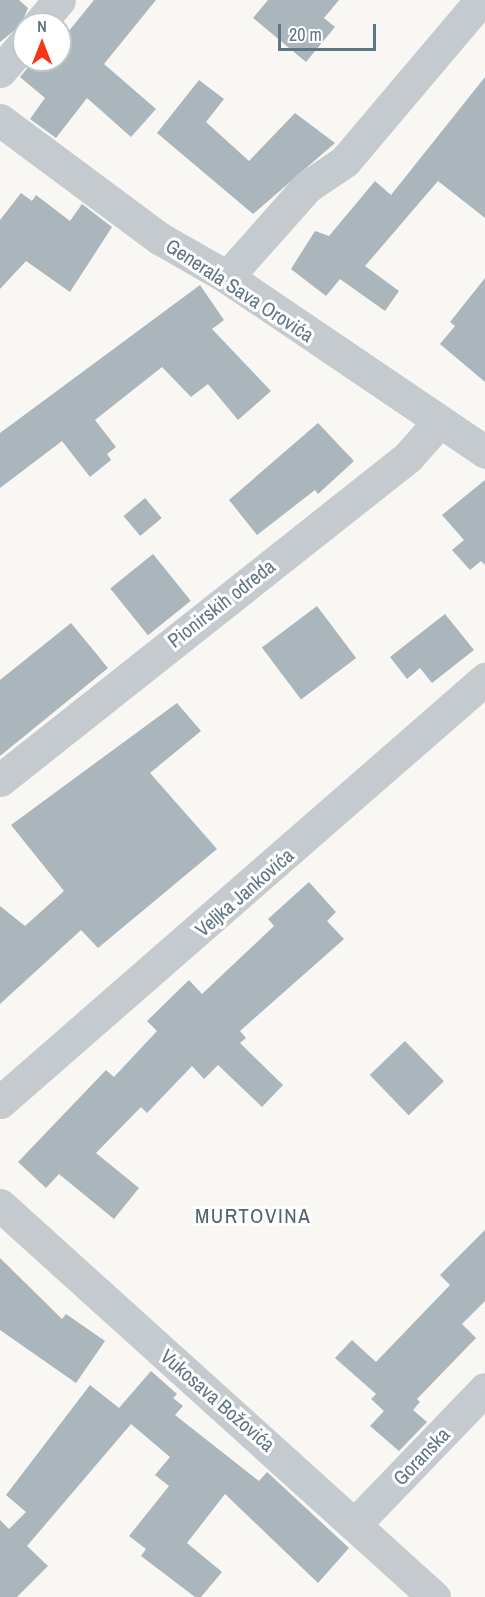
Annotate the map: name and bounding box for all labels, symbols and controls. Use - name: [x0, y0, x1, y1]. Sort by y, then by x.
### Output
- north arrow: [12, 12, 72, 72]
- scale bar: [281, 12, 378, 50]
- text: N: [37, 15, 47, 37]
- text: 20 m: [289, 22, 322, 47]
- street label: Generala Sava Orovića: [162, 233, 318, 347]
- street label: Pionirskih odreda: [163, 554, 279, 652]
- street label: Veljka Jankovića: [190, 843, 298, 941]
- district label: MURTOVINA: [195, 1203, 311, 1229]
- street label: Vukosava Božovića: [156, 1344, 280, 1456]
- street label: Goranska: [388, 1422, 454, 1490]

